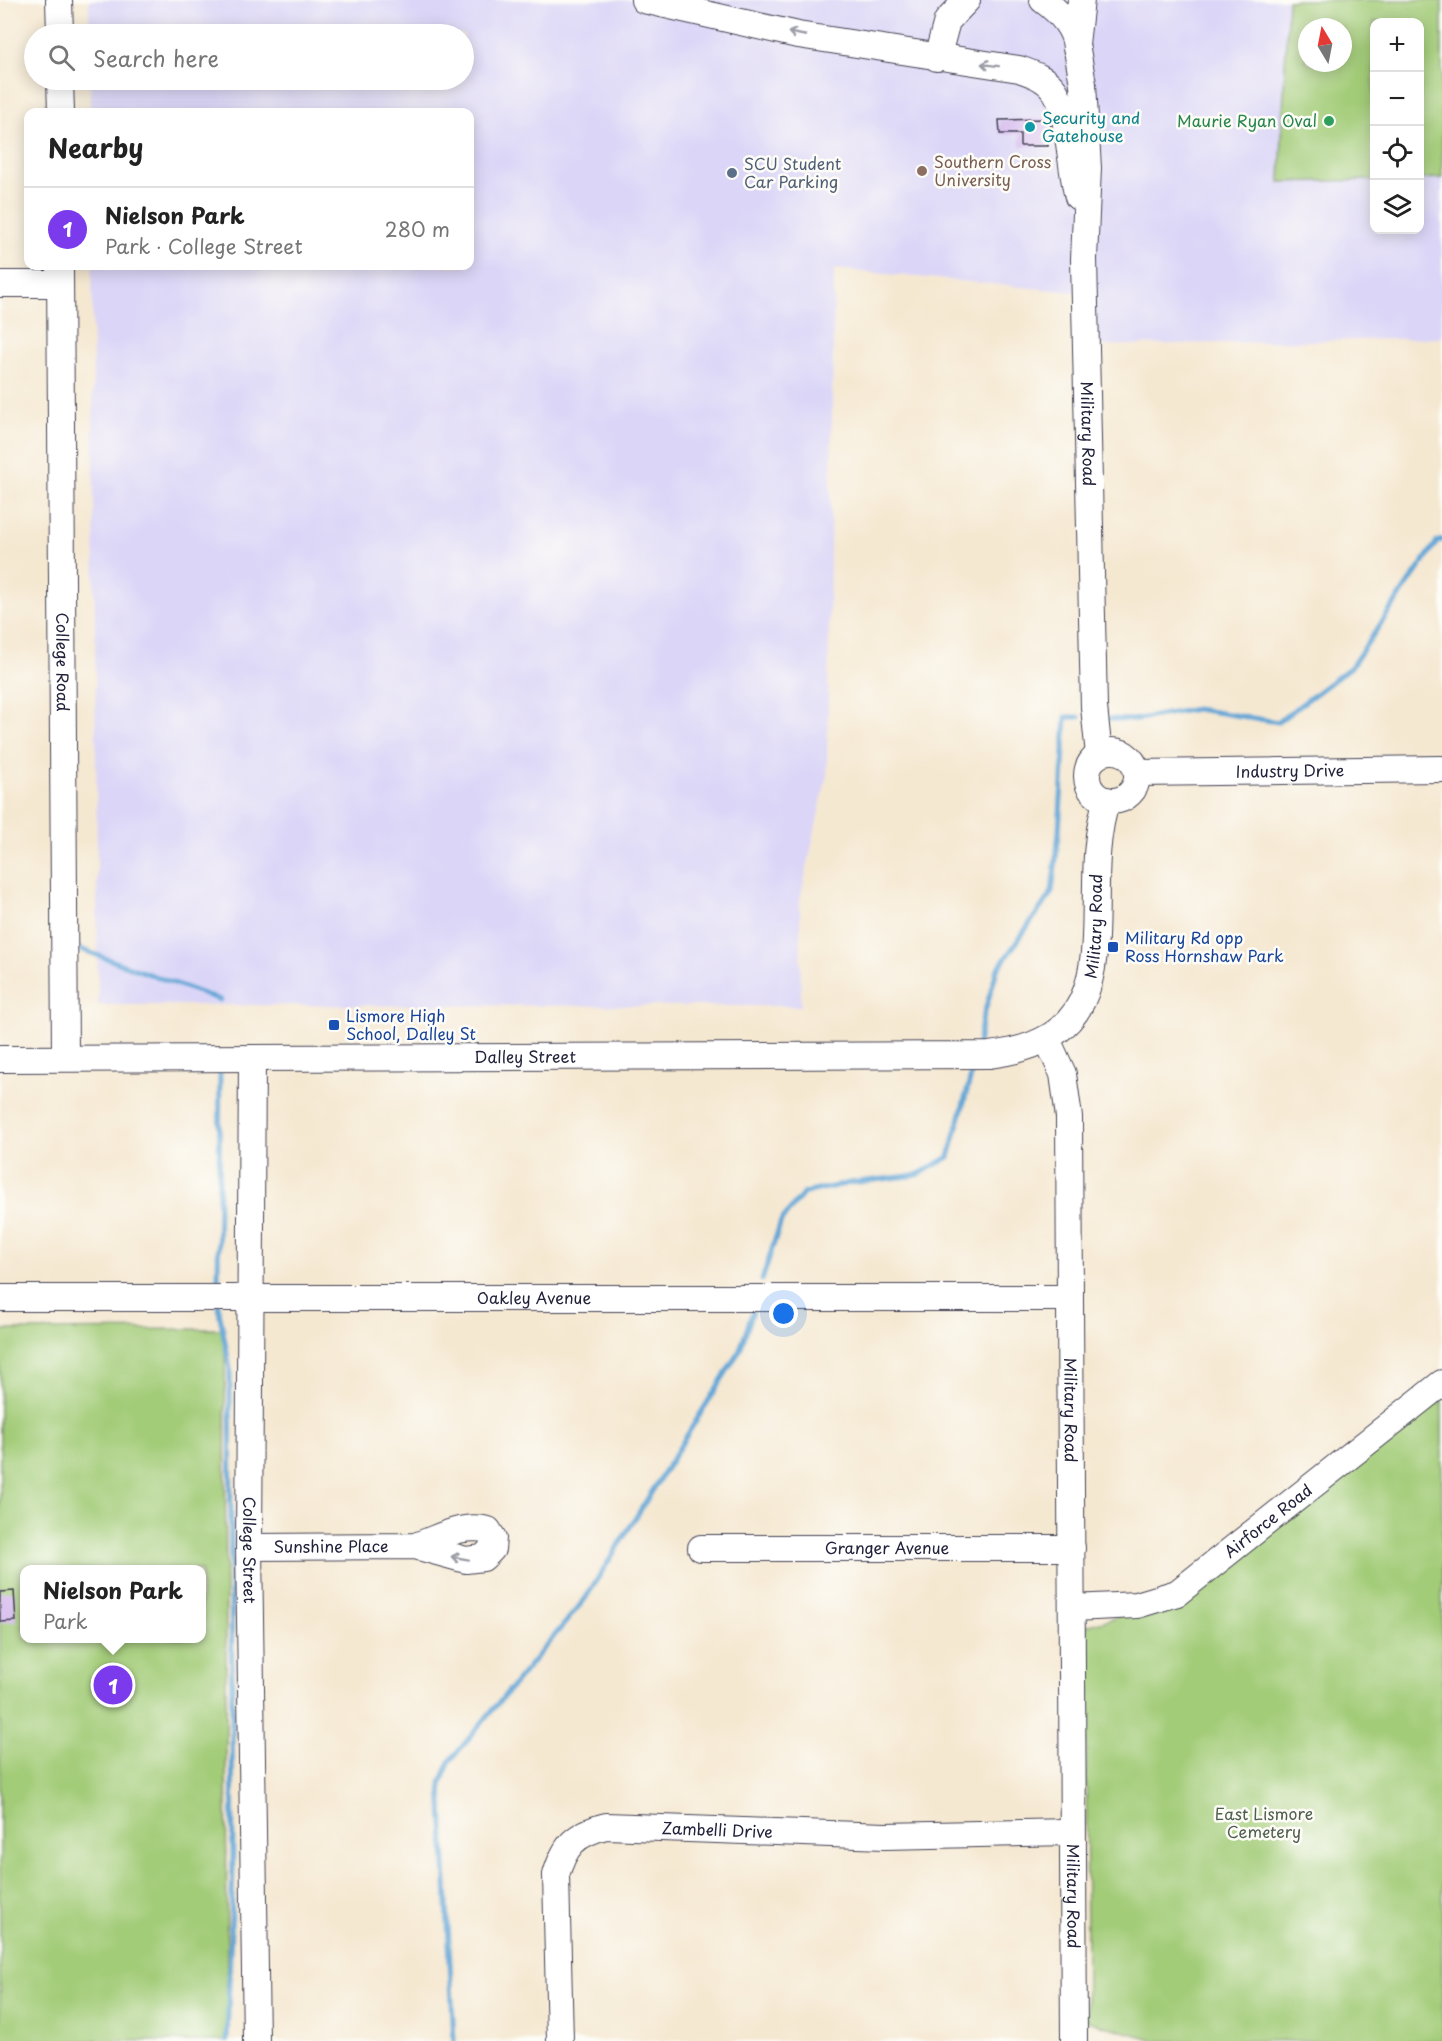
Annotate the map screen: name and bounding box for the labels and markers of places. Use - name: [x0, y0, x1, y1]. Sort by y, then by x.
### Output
- place label: Security and Gatehouse: [1042, 105, 1140, 147]
- place label: Maurie Ryan Oval: [1177, 108, 1317, 132]
- marker: Maurie Ryan Oval: [1322, 114, 1336, 128]
- marker: Security and Gatehouse: [1023, 120, 1037, 134]
- place label: Southern Cross University: [934, 149, 1051, 191]
- place label: SCU Student Car Parking: [744, 151, 842, 193]
- marker: Southern Cross University: [915, 164, 929, 178]
- marker: SCU Student Car Parking: [725, 166, 739, 180]
- place label: Military Rd opp Ross Hornshaw Park: [1125, 925, 1284, 967]
- marker: Military Rd opp Ross Hornshaw Park: [1106, 940, 1120, 954]
- place label: Lismore High School, Dalley St: [346, 1003, 476, 1045]
- marker: Lismore High School, Dalley St: [327, 1018, 341, 1032]
- pin: 1: [94, 1662, 132, 1708]

